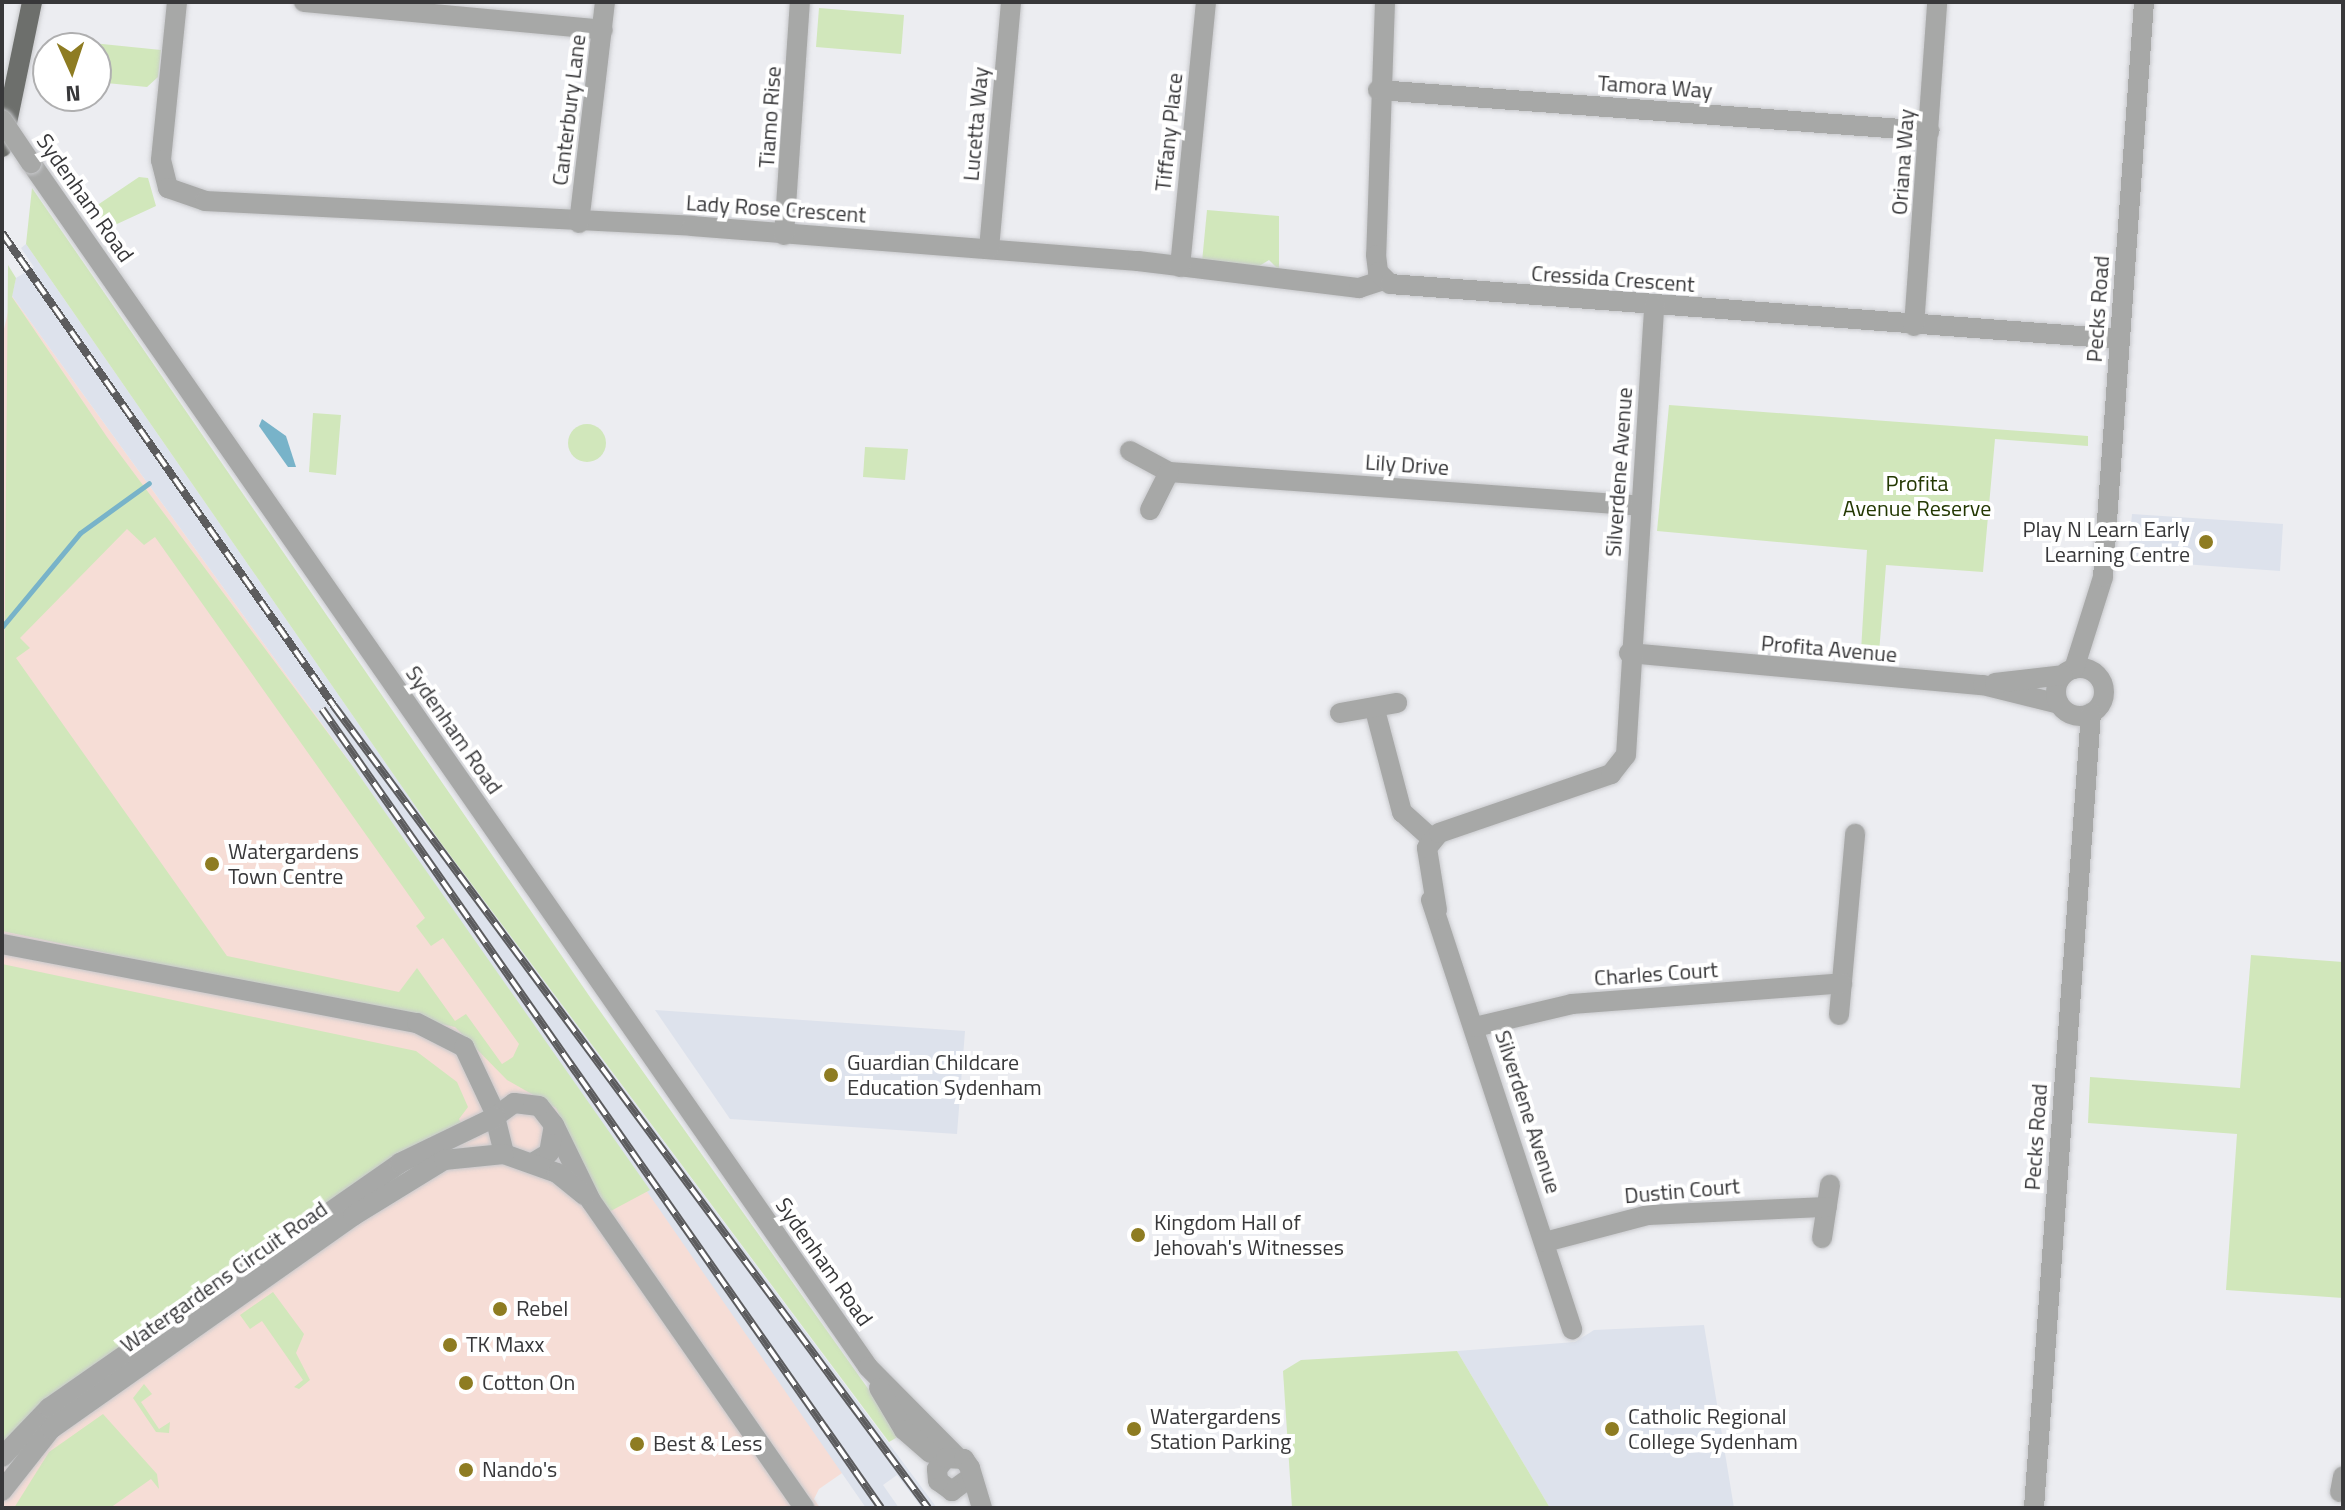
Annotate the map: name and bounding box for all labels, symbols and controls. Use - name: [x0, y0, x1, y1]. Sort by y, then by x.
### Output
- north arrow: [32, 32, 112, 112]
- street label: Canterbury Lane: [547, 33, 591, 187]
- street label: Tiamo Rise: [753, 65, 787, 169]
- street label: Lucetta Way: [958, 66, 994, 182]
- street label: Tamora Way: [1597, 70, 1713, 104]
- street label: Tiffany Place: [1150, 72, 1188, 192]
- text: N: [65, 77, 82, 111]
- street label: Oriana Way: [1886, 108, 1920, 216]
- street label: Sydenham Road: [31, 129, 139, 267]
- street label: Lady Rose Crescent: [685, 190, 867, 228]
- street label: Pecks Road: [2081, 255, 2115, 363]
- street label: Cressida Crescent: [1530, 260, 1696, 298]
- street label: Silverdene Avenue: [1600, 386, 1638, 558]
- street label: Lily Drive: [1364, 449, 1450, 481]
- park label: Profita Avenue Reserve: [1843, 470, 1991, 522]
- place label: Play N Learn Early Learning Centre: [2022, 516, 2190, 568]
- marker: Play N Learn Early Learning Centre: [2197, 533, 2215, 551]
- street label: Profita Avenue: [1760, 630, 1898, 668]
- street label: Sydenham Road: [400, 661, 508, 799]
- place label: Watergardens Town Centre: [228, 838, 359, 890]
- marker: Watergardens Town Centre: [203, 855, 221, 873]
- street label: Charles Court: [1593, 957, 1719, 991]
- street label: Silverdene Avenue: [1489, 1027, 1567, 1197]
- place label: Guardian Childcare Education Sydenham: [847, 1049, 1042, 1100]
- marker: Guardian Childcare Education Sydenham: [822, 1066, 840, 1084]
- street label: Pecks Road: [2019, 1083, 2053, 1191]
- street label: Dustin Court: [1623, 1173, 1741, 1209]
- street label: Sydenham Road: [770, 1193, 878, 1331]
- street label: Watergardens Circuit Road: [116, 1196, 332, 1358]
- place label: Kingdom Hall of Jehovah's Witnesses: [1154, 1209, 1344, 1260]
- marker: Kingdom Hall of Jehovah's Witnesses: [1129, 1226, 1147, 1244]
- place label: Rebel: [516, 1296, 568, 1322]
- marker: Rebel: [491, 1300, 509, 1318]
- place label: TK Maxx: [466, 1332, 544, 1358]
- marker: TK Maxx: [441, 1336, 459, 1354]
- place label: Cotton On: [482, 1370, 575, 1396]
- marker: Cotton On: [457, 1374, 475, 1392]
- place label: Watergardens Station Parking: [1150, 1403, 1291, 1454]
- place label: Catholic Regional College Sydenham: [1628, 1403, 1798, 1454]
- marker: Watergardens Station Parking: [1125, 1420, 1143, 1438]
- marker: Catholic Regional College Sydenham: [1603, 1420, 1621, 1438]
- place label: Best & Less: [653, 1431, 762, 1457]
- marker: Best & Less: [628, 1435, 646, 1453]
- place label: Nando's: [482, 1457, 557, 1483]
- marker: Nando's: [457, 1461, 475, 1479]

